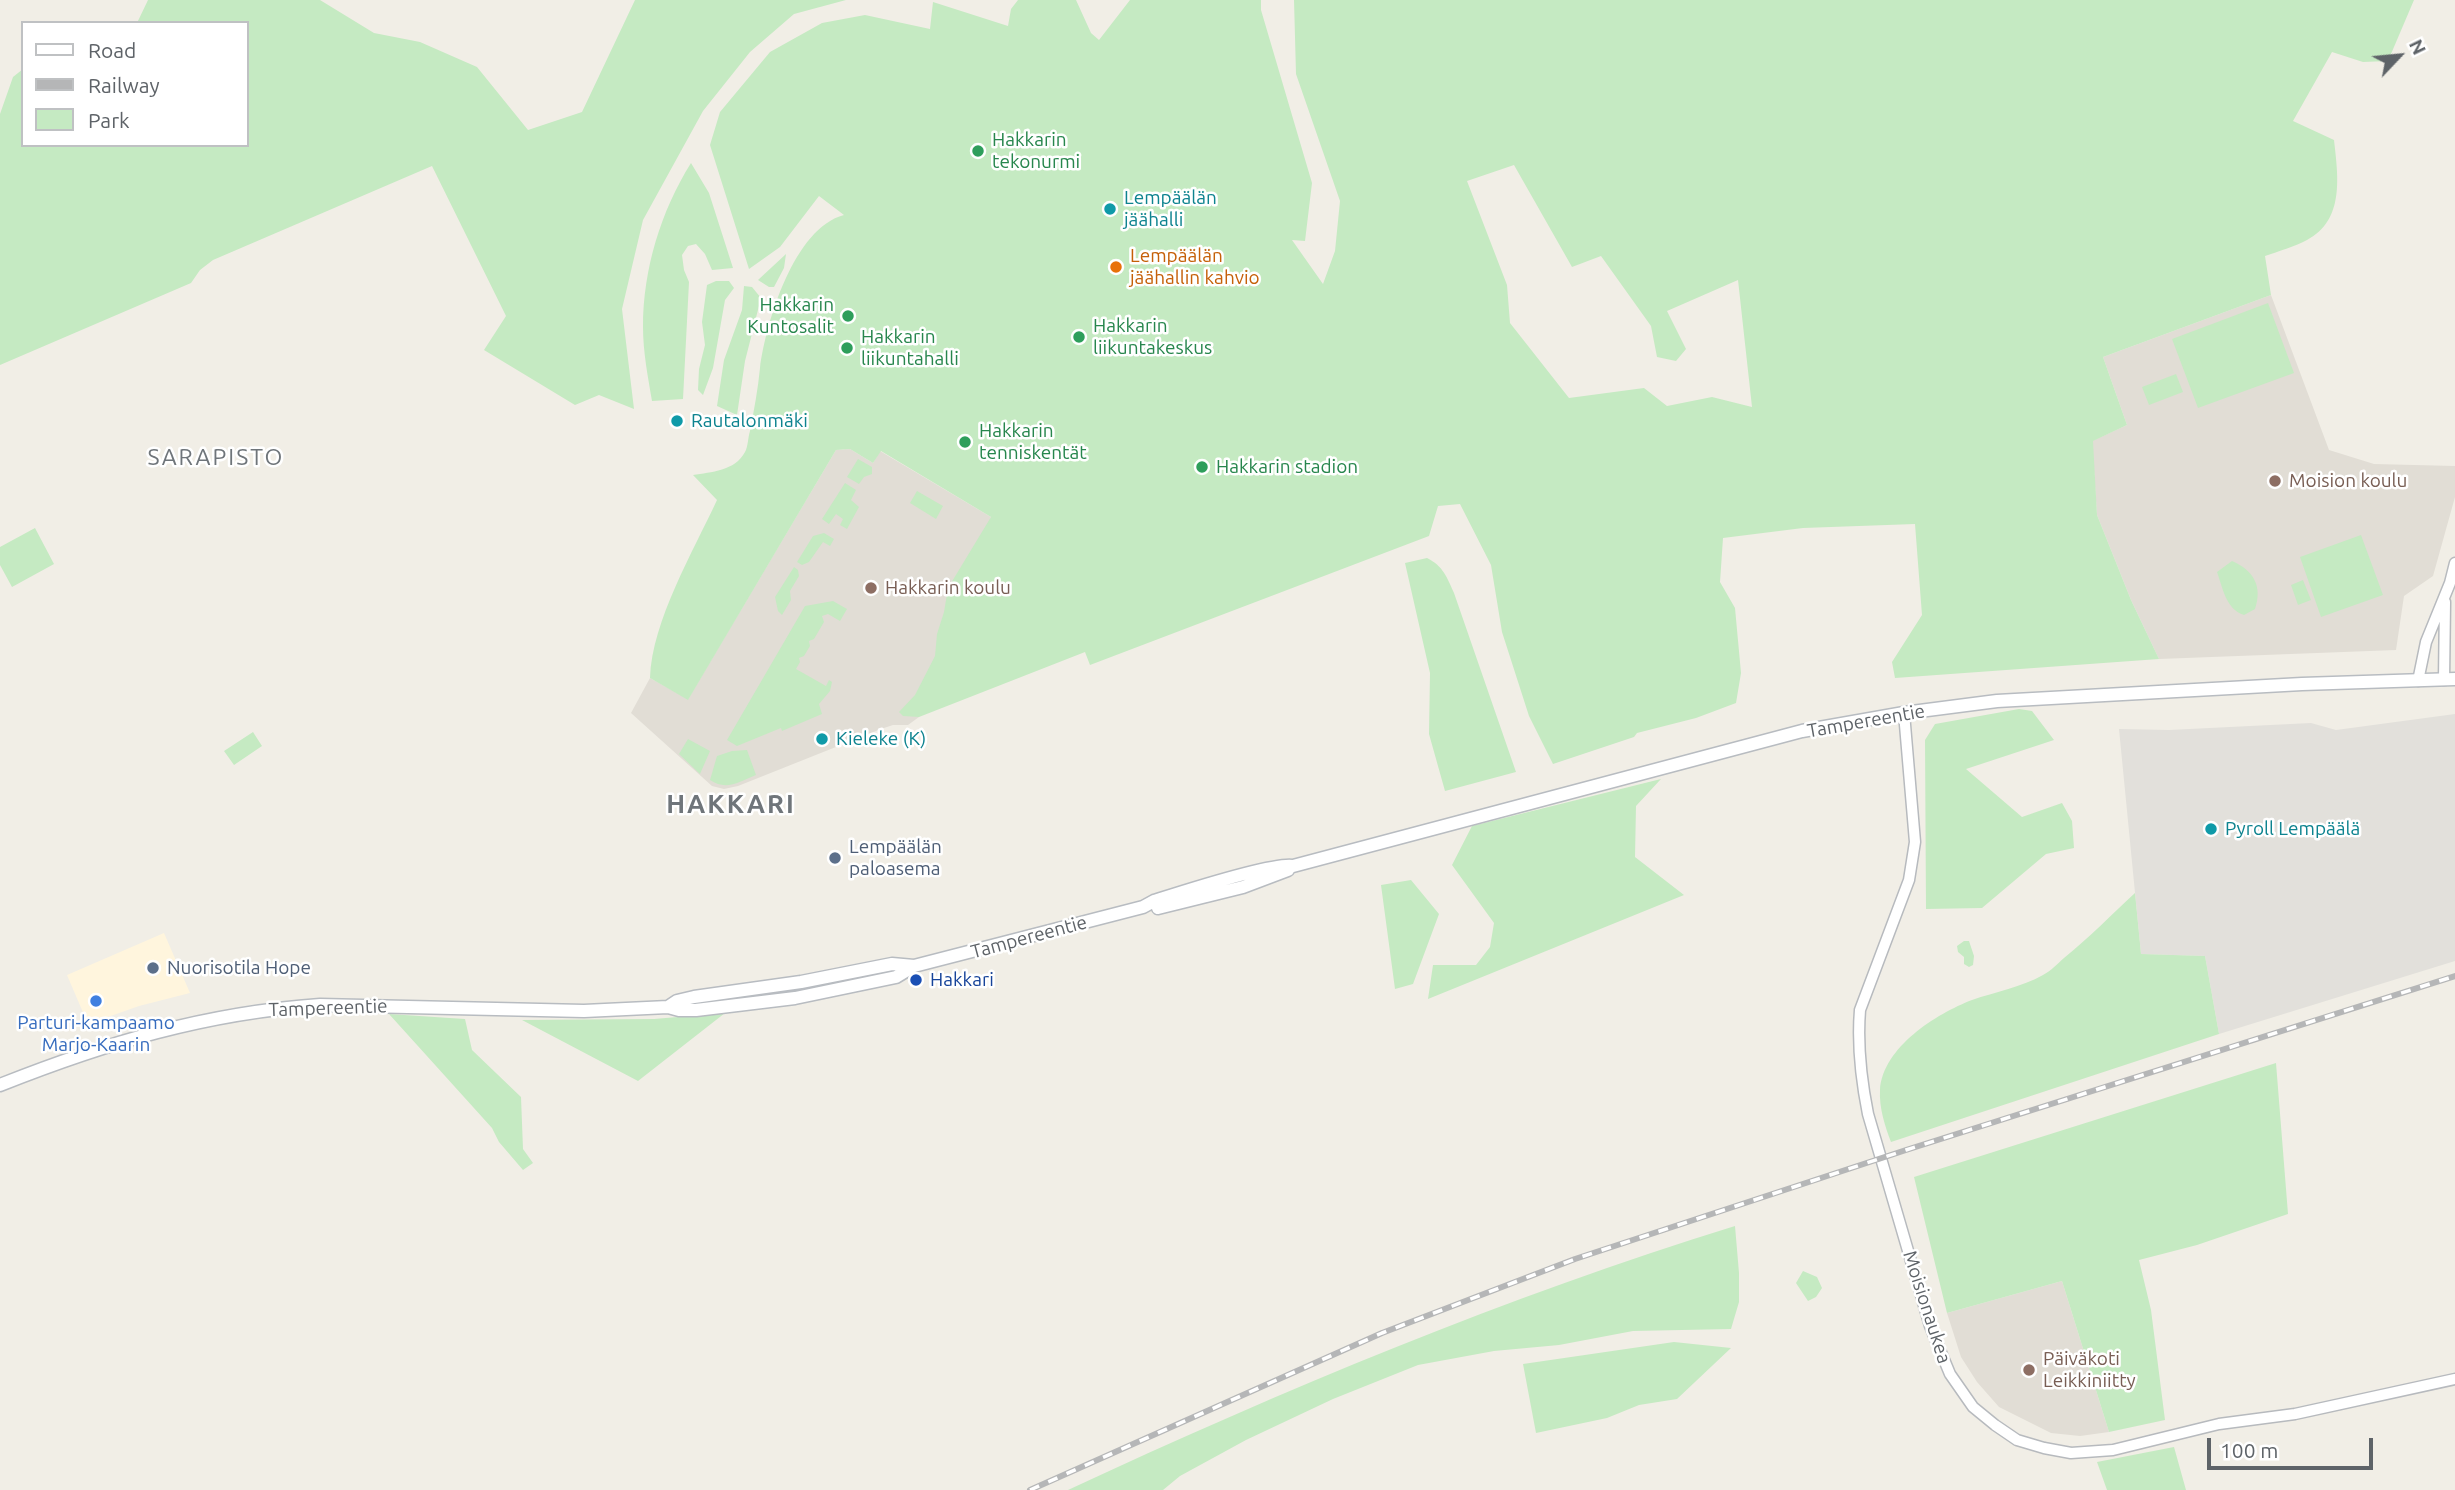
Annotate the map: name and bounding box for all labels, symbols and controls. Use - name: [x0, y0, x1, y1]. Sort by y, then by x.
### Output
- legend: [21, 21, 248, 147]
- north arrow: [2364, 21, 2434, 91]
- text: N: [2405, 36, 2431, 58]
- text: Road: [88, 38, 136, 62]
- text: Railway: [88, 73, 160, 97]
- text: Park: [88, 108, 130, 132]
- place label: Hakkarin tekonurmi: [992, 129, 1080, 173]
- marker: Hakkarin tekonurmi: [970, 143, 986, 159]
- place label: Lempäälän jäähalli: [1124, 187, 1217, 231]
- marker: Lempäälän jäähalli: [1102, 201, 1118, 217]
- place label: Lempäälän jäähallin kahvio: [1130, 245, 1260, 289]
- marker: Lempäälän jäähallin kahvio: [1108, 259, 1124, 275]
- place label: Hakkarin Kuntosalit: [747, 294, 834, 338]
- marker: Hakkarin Kuntosalit: [840, 308, 856, 324]
- place label: Hakkarin liikuntakeskus: [1093, 315, 1212, 359]
- place label: Hakkarin liikuntahalli: [861, 326, 959, 370]
- marker: Hakkarin liikuntakeskus: [1071, 329, 1087, 345]
- marker: Hakkarin liikuntahalli: [839, 340, 855, 356]
- place label: Rautalonmäki: [691, 410, 808, 432]
- marker: Rautalonmäki: [669, 413, 685, 429]
- place label: Hakkarin tenniskentät: [979, 420, 1087, 464]
- marker: Hakkarin tenniskentät: [957, 434, 973, 450]
- district label: SARAPISTO: [149, 443, 283, 471]
- place label: Hakkarin stadion: [1216, 456, 1358, 478]
- marker: Hakkarin stadion: [1194, 459, 1210, 475]
- place label: Moision koulu: [2289, 470, 2407, 492]
- marker: Moision koulu: [2267, 473, 2283, 489]
- place label: Hakkarin koulu: [885, 577, 1011, 599]
- marker: Hakkarin koulu: [863, 580, 879, 596]
- street label: Tampereentie: [1805, 699, 1927, 743]
- place label: Kieleke (K): [836, 728, 926, 750]
- marker: Kieleke (K): [814, 731, 830, 747]
- district label: HAKKARI: [667, 788, 795, 820]
- place label: Pyroll Lempäälä: [2225, 818, 2360, 840]
- marker: Pyroll Lempäälä: [2203, 821, 2219, 837]
- place label: Lempäälän paloasema: [849, 836, 942, 880]
- marker: Lempäälän paloasema: [827, 850, 843, 866]
- street label: Tampereentie: [968, 911, 1090, 963]
- place label: Nuorisotila Hope: [167, 957, 311, 979]
- marker: Nuorisotila Hope: [145, 960, 161, 976]
- place label: Hakkari: [930, 969, 994, 991]
- marker: Hakkari: [908, 972, 924, 988]
- marker: Parturi-kampaamo Marjo-Kaarin: [88, 993, 104, 1009]
- street label: Tampereentie: [268, 995, 388, 1021]
- place label: Parturi-kampaamo Marjo-Kaarin: [17, 1012, 175, 1056]
- street label: Moisionaukea: [1898, 1248, 1956, 1366]
- place label: Päiväkoti Leikkiniitty: [2043, 1348, 2136, 1392]
- marker: Päiväkoti Leikkiniitty: [2021, 1362, 2037, 1378]
- scale bar: [2210, 1424, 2376, 1468]
- text: 100 m: [2220, 1438, 2278, 1462]

